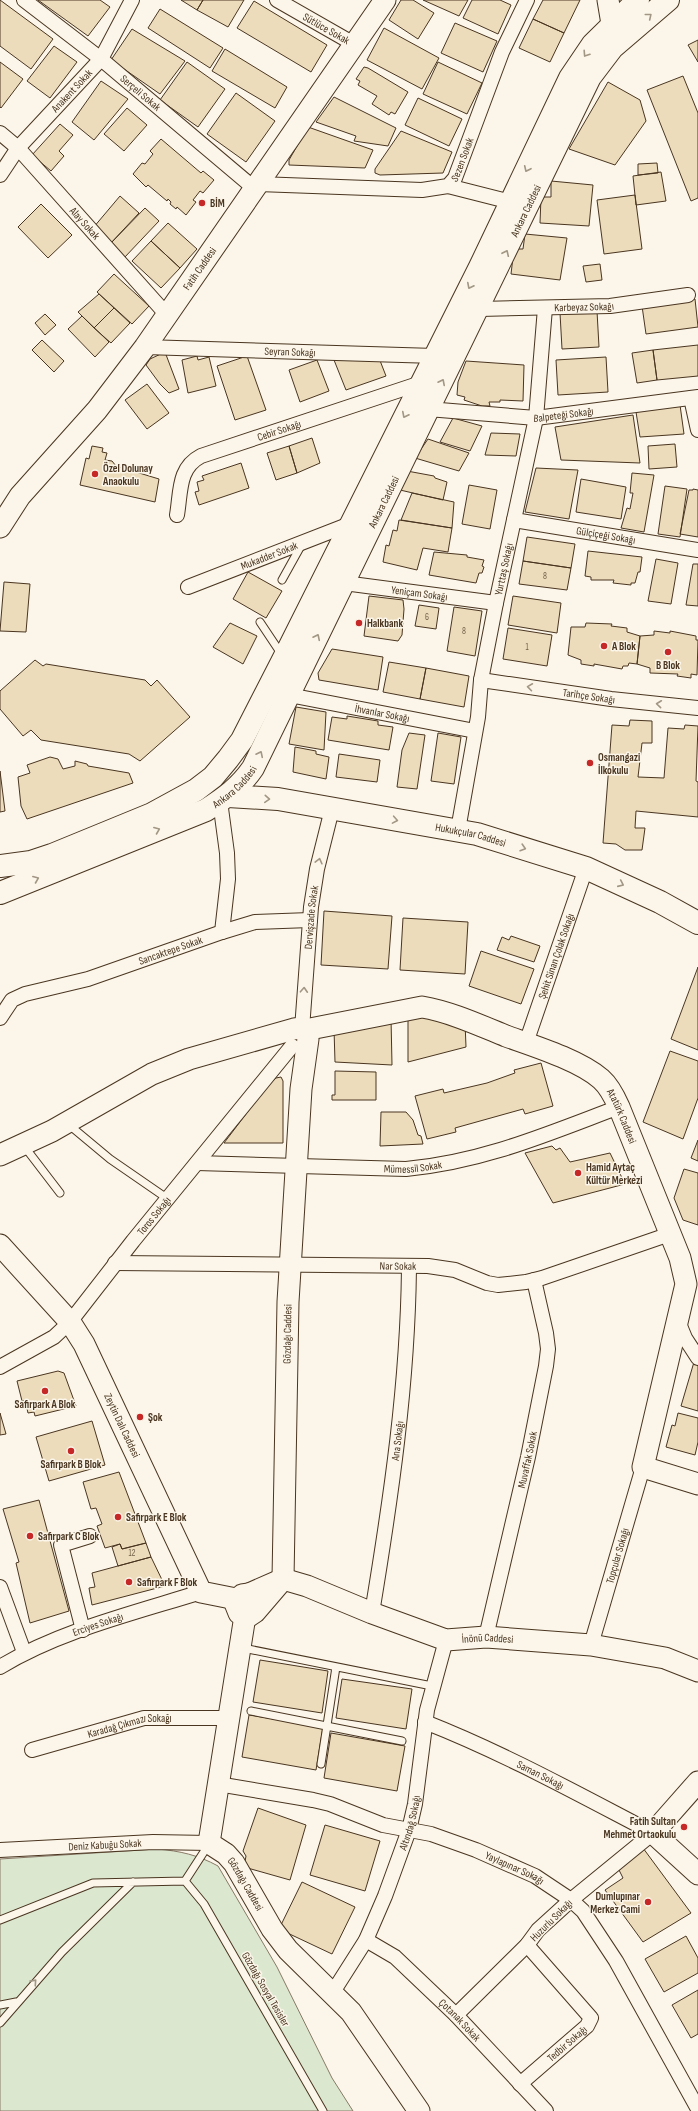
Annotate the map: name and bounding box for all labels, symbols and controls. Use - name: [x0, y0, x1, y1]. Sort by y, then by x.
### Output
- street label: Sütlüce Sokak: [301, 10, 353, 48]
- one-way arrow: [645, 13, 652, 20]
- one-way arrow: [584, 50, 591, 57]
- street label: Anakent Sokak: [48, 66, 96, 116]
- street label: Serçeli Sokak: [118, 72, 164, 114]
- street label: Sezen Sokak: [449, 135, 477, 185]
- one-way arrow: [524, 165, 532, 172]
- street label: Ankara Caddesi: [507, 183, 544, 240]
- place label: BİM: [210, 197, 225, 210]
- marker: BİM: [197, 198, 207, 208]
- street label: Alay Sokak: [66, 204, 103, 243]
- street label: Fatih Caddesi: [180, 245, 219, 293]
- one-way arrow: [501, 250, 509, 258]
- one-way arrow: [468, 282, 475, 289]
- street label: Karbeyaz Sokağı: [554, 300, 615, 314]
- street label: Seyran Sokağı: [264, 345, 316, 359]
- one-way arrow: [437, 379, 445, 386]
- street label: Balpeteği Sokağı: [533, 405, 594, 425]
- one-way arrow: [403, 410, 410, 418]
- street label: Cebir Sokağı: [256, 417, 303, 444]
- place label: Özel Dolunay Anaokulu: [102, 461, 153, 488]
- marker: Özel Dolunay Anaokulu: [90, 469, 100, 479]
- street label: Ankara Caddesi: [365, 474, 402, 531]
- street label: Gülçiçeği Sokağı: [575, 524, 636, 547]
- street label: Mukadder Sokak: [239, 539, 300, 573]
- street label: Yurttaş Sokağı: [492, 542, 516, 596]
- house number: 8: [543, 571, 547, 582]
- street label: Yeniçam Sokağı: [390, 583, 448, 604]
- house number: 6: [425, 612, 429, 623]
- place label: Halkbank: [367, 617, 403, 630]
- marker: Halkbank: [354, 618, 364, 628]
- house number: 8: [462, 626, 466, 637]
- one-way arrow: [312, 634, 320, 642]
- place label: A Blok: [611, 640, 636, 653]
- marker: A Blok: [599, 641, 609, 651]
- house number: 1: [525, 642, 529, 653]
- marker: B Blok: [663, 647, 673, 657]
- place label: B Blok: [656, 659, 680, 672]
- one-way arrow: [527, 683, 533, 692]
- street label: Tarihçe Sokağı: [562, 686, 616, 706]
- one-way arrow: [656, 700, 662, 709]
- street label: İhvanlar Sokağı: [354, 701, 411, 725]
- one-way arrow: [255, 751, 263, 758]
- place label: Osmangazi İlkokulu: [598, 751, 640, 777]
- marker: Osmangazi İlkokulu: [585, 758, 595, 768]
- street label: Ankara Caddesi: [209, 764, 260, 812]
- one-way arrow: [264, 794, 270, 803]
- one-way arrow: [392, 815, 399, 824]
- street label: Hukukçular Caddesi: [434, 821, 507, 850]
- one-way arrow: [153, 826, 160, 834]
- one-way arrow: [519, 843, 526, 852]
- one-way arrow: [315, 858, 323, 864]
- one-way arrow: [33, 875, 40, 883]
- one-way arrow: [617, 879, 625, 887]
- street label: Dervişzade Sokak: [302, 884, 321, 950]
- street label: Şehit Sinan Çolak Sokağı: [536, 912, 577, 1001]
- street label: Sancaktepe Sokak: [137, 933, 205, 968]
- one-way arrow: [299, 987, 308, 993]
- street label: Atatürk Caddesi: [603, 1086, 639, 1145]
- street label: Mümessil Sokak: [384, 1158, 444, 1176]
- place label: Hamid Aytaç Kültür Merkezi: [586, 1161, 643, 1187]
- marker: Hamid Aytaç Kültür Merkezi: [573, 1168, 583, 1178]
- street label: Toros Sokağı: [135, 1194, 174, 1238]
- street label: Nar Sokak: [380, 1260, 417, 1273]
- street label: Gözdağı Caddesi: [280, 1304, 295, 1364]
- marker: Safirpark A Blok: [40, 1386, 50, 1396]
- street label: Zeytin Dalı Caddesi: [101, 1391, 143, 1460]
- place label: Safirpark A Blok: [15, 1398, 76, 1411]
- place label: Şok: [148, 1411, 163, 1424]
- marker: Şok: [135, 1412, 145, 1422]
- street label: Ana Sokağı: [389, 1420, 406, 1462]
- street label: Muvaffak Sokak: [515, 1429, 540, 1490]
- marker: Safirpark B Blok: [66, 1446, 76, 1456]
- place label: Safirpark B Blok: [41, 1458, 102, 1471]
- place label: Safirpark E Blok: [126, 1511, 187, 1524]
- marker: Safirpark E Blok: [113, 1512, 123, 1522]
- street label: Topçular Sokağı: [603, 1527, 632, 1585]
- place label: Safirpark C Blok: [38, 1530, 100, 1543]
- marker: Safirpark C Blok: [25, 1531, 35, 1541]
- house number: 12: [129, 1548, 136, 1559]
- place label: Safirpark F Blok: [137, 1576, 198, 1589]
- marker: Safirpark F Blok: [124, 1577, 134, 1587]
- street label: Erciyes Sokağı: [71, 1610, 125, 1639]
- street label: İnönü Caddesi: [461, 1631, 514, 1646]
- street label: Karadağ Çıkmazı Sokağı: [86, 1712, 172, 1741]
- street label: Saman Sokağı: [515, 1758, 566, 1792]
- street label: Altındağ Sokağı: [396, 1795, 423, 1853]
- place label: Fatih Sultan Mehmet Ortaokulu: [603, 1815, 676, 1841]
- marker: Fatih Sultan Mehmet Ortaokulu: [679, 1822, 689, 1832]
- street label: Deniz Kabuğu Sokak: [68, 1837, 143, 1853]
- street label: Yaylapınar Sokağı: [483, 1849, 547, 1887]
- street label: Gözdağı Caddesi: [225, 1854, 266, 1913]
- place label: Dumlupınar Merkez Cami: [590, 1890, 641, 1916]
- street label: Huzurlu Sokağı: [528, 1897, 575, 1944]
- marker: Dumlupınar Merkez Cami: [643, 1897, 653, 1907]
- street label: Gözdağı Sosyal Tesisler: [239, 1950, 292, 2029]
- one-way arrow: [29, 1979, 37, 1987]
- street label: Çotanak Sokak: [436, 1996, 484, 2045]
- street label: Tedbir Sokağı: [545, 2023, 590, 2065]

